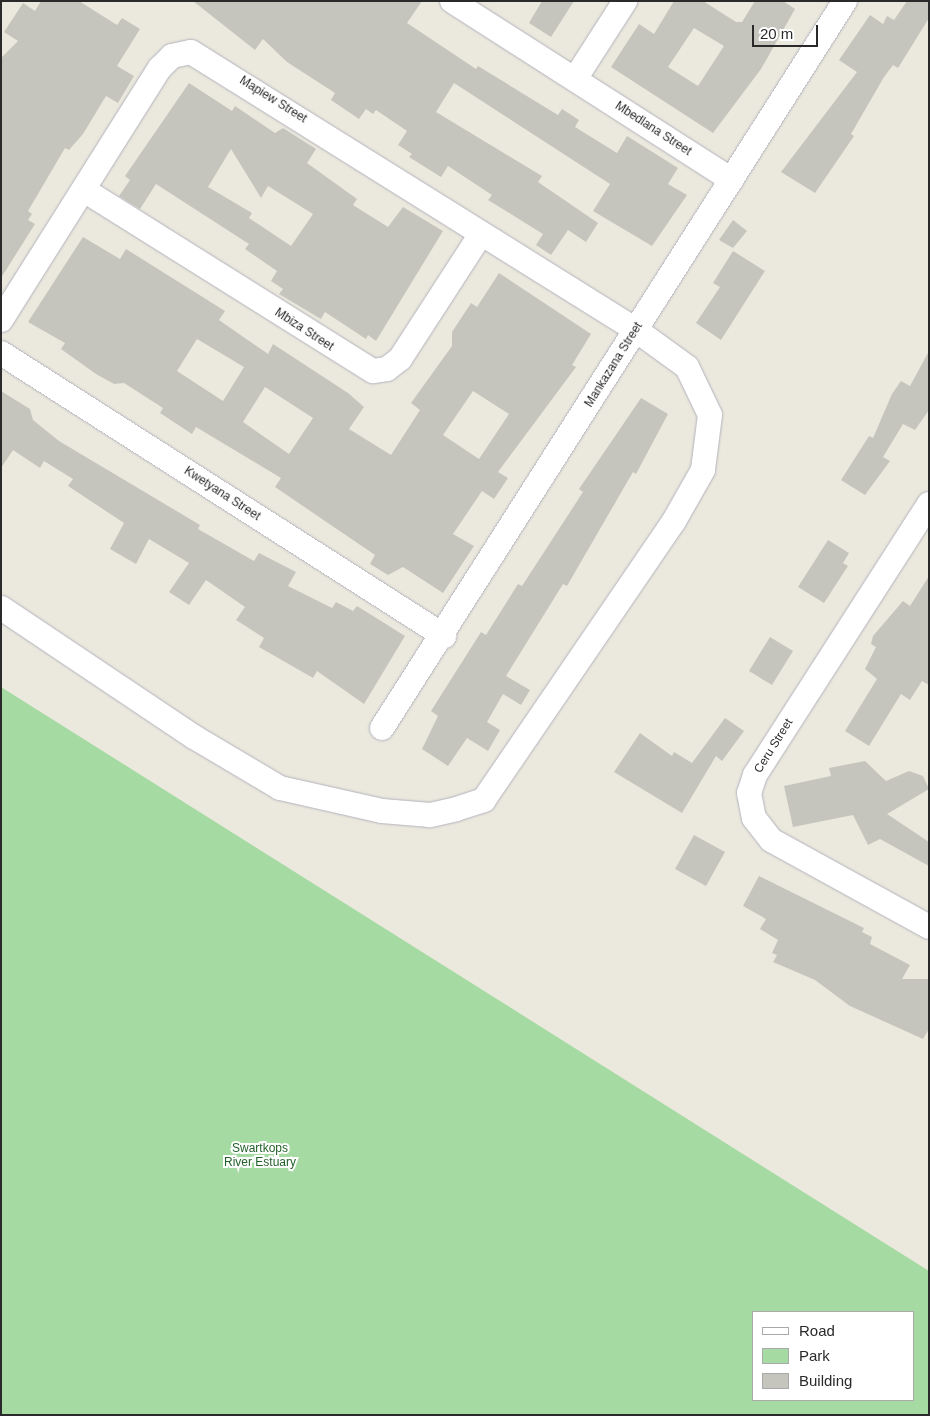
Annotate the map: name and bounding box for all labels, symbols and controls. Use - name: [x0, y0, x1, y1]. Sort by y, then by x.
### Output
- scale bar: [755, 15, 821, 47]
- text: 20 m: [760, 25, 793, 42]
- street label: Mapiew Street: [237, 74, 309, 126]
- street label: Mbedlana Street: [612, 99, 694, 159]
- street label: Mbiza Street: [272, 306, 336, 354]
- street label: Mankazana Street: [582, 320, 646, 410]
- street label: Kwetyana Street: [181, 464, 263, 524]
- street label: Ceru Street: [752, 716, 796, 776]
- park label: Swartkops River Estuary: [224, 1142, 296, 1170]
- legend: [752, 1311, 915, 1401]
- text: Road: [799, 1322, 835, 1339]
- text: Park: [799, 1347, 830, 1364]
- text: Building: [799, 1372, 852, 1389]

